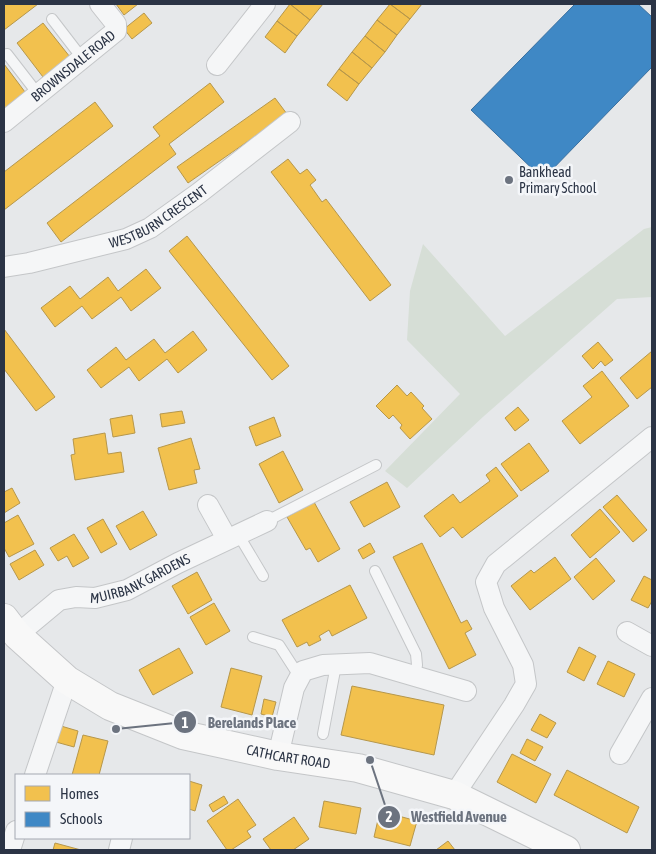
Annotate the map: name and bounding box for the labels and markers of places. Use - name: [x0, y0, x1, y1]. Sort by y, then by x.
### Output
- place label: Bankhead Primary School: [519, 164, 597, 196]
- marker: Bankhead Primary School: [503, 174, 515, 186]
- callout: Berelands Place: [172, 707, 306, 737]
- callout: Westfield Avenue: [376, 802, 517, 832]

